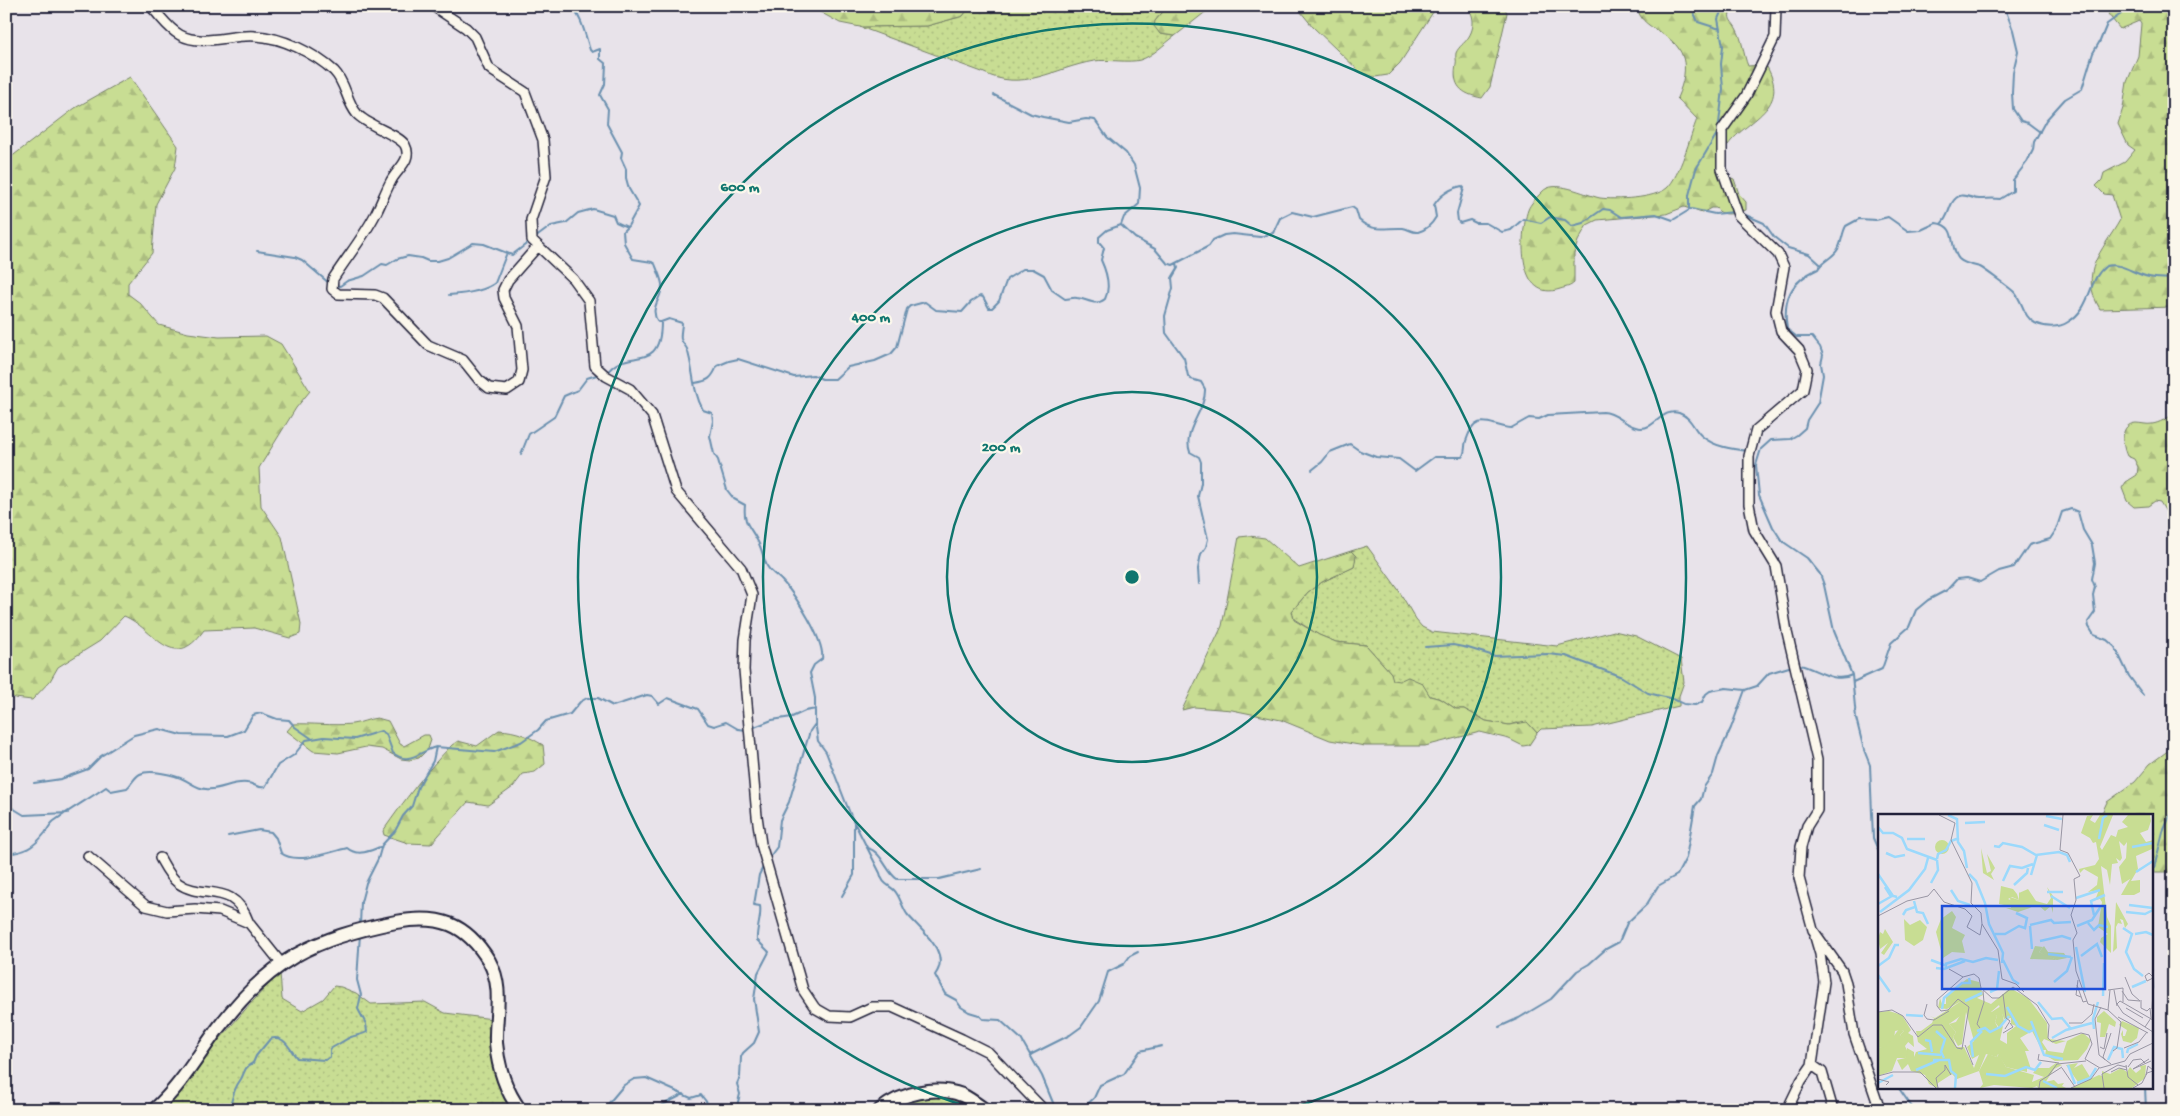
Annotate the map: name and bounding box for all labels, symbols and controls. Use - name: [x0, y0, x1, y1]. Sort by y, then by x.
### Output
- text: 600 m: [721, 179, 760, 197]
- text: 400 m: [851, 309, 891, 327]
- text: 200 m: [982, 439, 1021, 457]
- centre of rings: [1123, 568, 1141, 586]
- inset map: [1878, 814, 2152, 1088]

